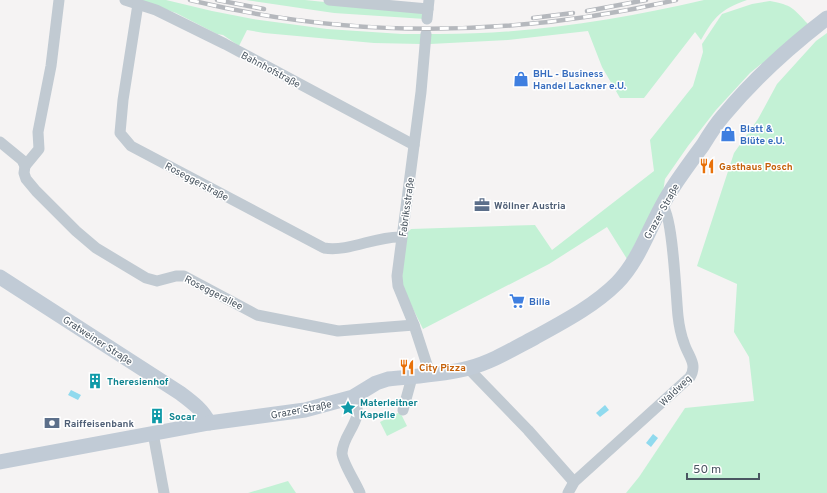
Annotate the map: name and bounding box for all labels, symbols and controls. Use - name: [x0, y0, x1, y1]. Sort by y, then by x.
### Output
- street label: Bahnhofstraße: [238, 49, 302, 91]
- place label: BHL - Business Handel Lackner e.U.: [533, 68, 627, 93]
- shop icon: BHL - Business Handel Lackner e.U.: [512, 70, 530, 88]
- place label: Blatt & Blüte e.U.: [740, 123, 785, 148]
- shop icon: Blatt & Blüte e.U.: [719, 125, 737, 143]
- restaurant icon: Gasthaus Posch: [698, 157, 716, 175]
- street label: Roseggerstraße: [162, 160, 230, 205]
- place label: Gasthaus Posch: [719, 161, 793, 174]
- street label: Fabriksstraße: [397, 177, 418, 238]
- street label: Grazer Straße: [642, 182, 683, 242]
- office icon: Wöllner Austria: [473, 196, 491, 214]
- place label: Wöllner Austria: [494, 200, 566, 213]
- street label: Roseggerallee: [182, 273, 245, 314]
- supermarket icon: Billa: [508, 292, 526, 310]
- place label: Billa: [529, 296, 550, 309]
- street label: Gratweiner Straße: [60, 314, 135, 369]
- restaurant icon: City Pizza: [398, 358, 416, 376]
- place label: City Pizza: [419, 362, 466, 375]
- building icon: Theresienhof: [86, 372, 104, 390]
- street label: Waldweg: [657, 373, 695, 410]
- place label: Theresienhof: [107, 376, 169, 389]
- place label: Materleitner Kapelle: [360, 397, 419, 422]
- street label: Grazer Straße: [270, 398, 333, 423]
- place icon: Materleitner Kapelle: [339, 399, 357, 417]
- building icon: Socar: [148, 407, 166, 425]
- place label: Socar: [169, 411, 197, 424]
- bank icon: Raiffeisenbank: [43, 414, 61, 432]
- place label: Raiffeisenbank: [64, 418, 135, 431]
- scale bar: [687, 455, 759, 481]
- text: 50 m: [693, 462, 721, 478]

